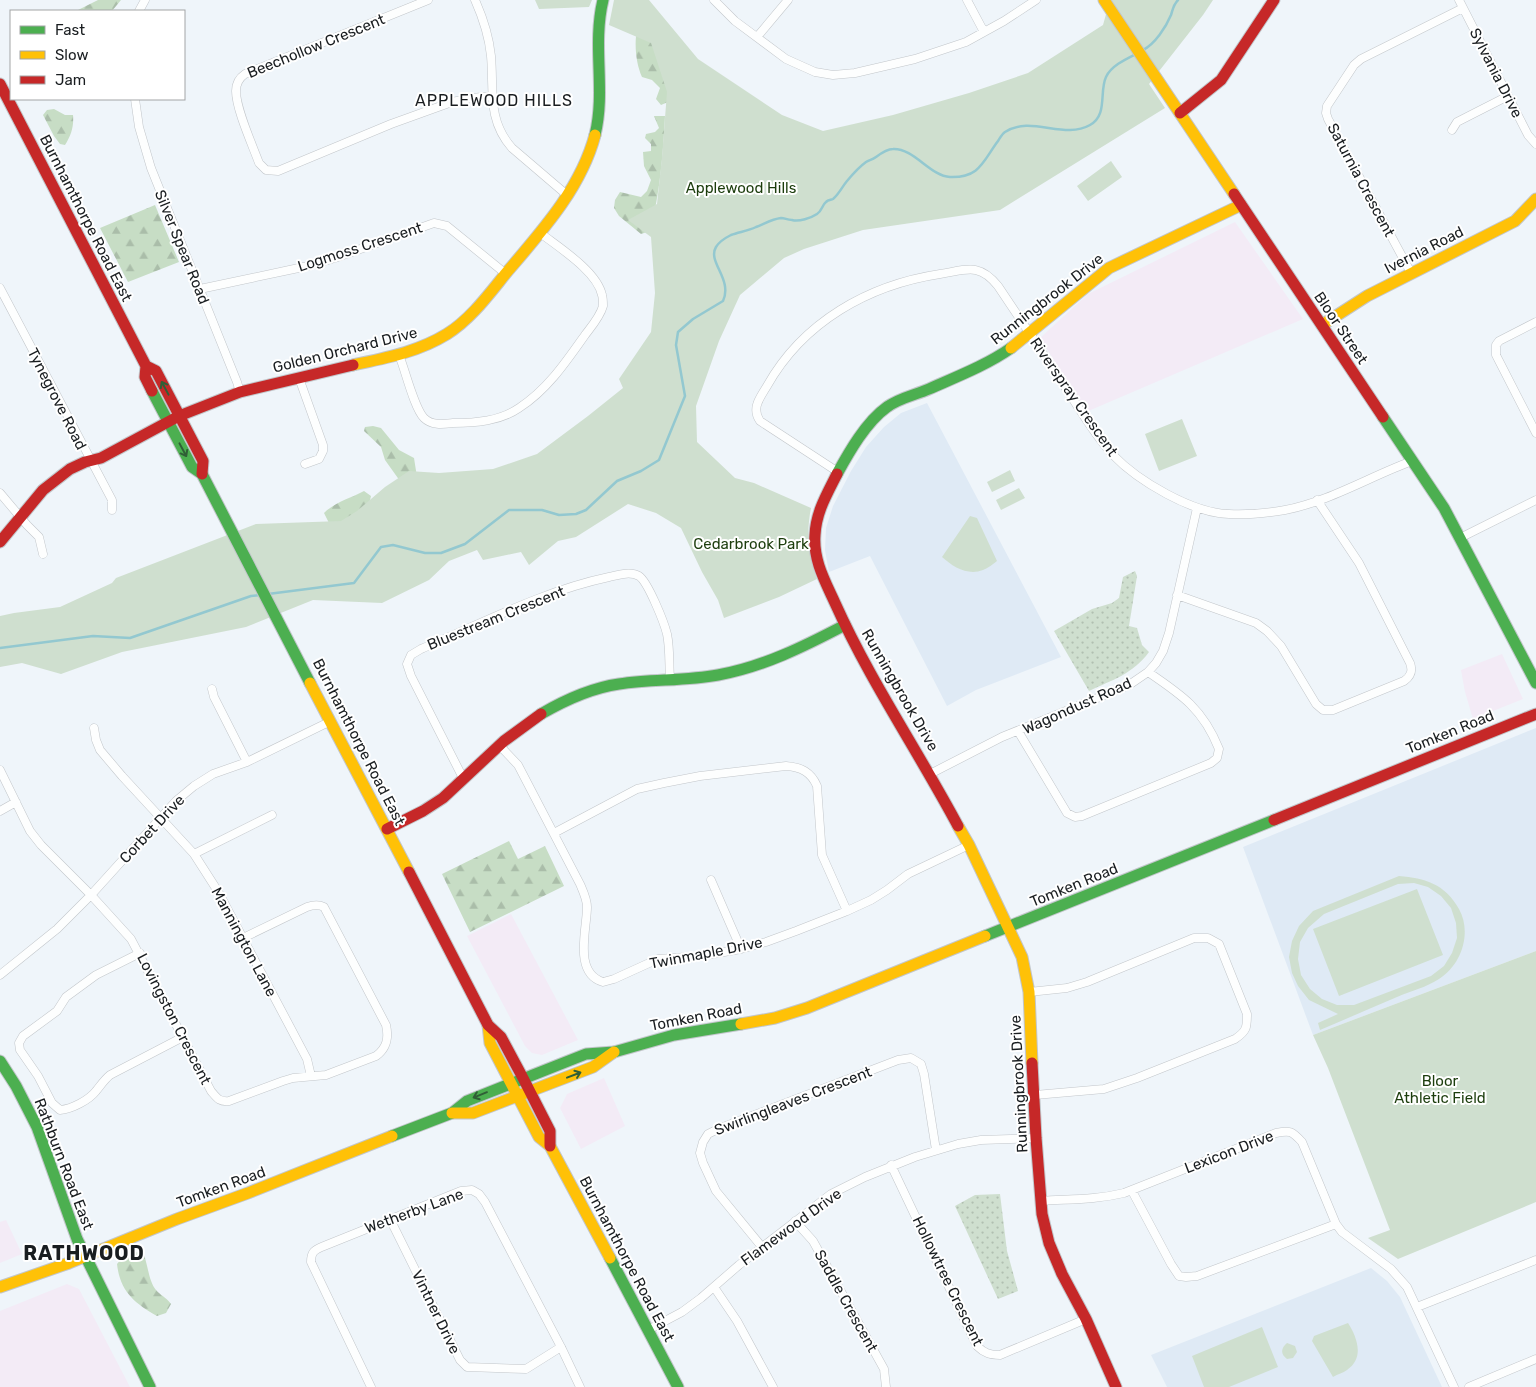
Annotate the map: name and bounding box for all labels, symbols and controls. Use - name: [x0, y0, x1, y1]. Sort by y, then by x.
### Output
- legend: [10, 10, 185, 100]
- street label: Beechollow Crescent: [244, 10, 388, 82]
- text: Fast: [55, 21, 85, 39]
- street label: Sylvania Drive: [1466, 25, 1526, 121]
- text: Slow: [55, 46, 88, 64]
- text: Jam: [55, 71, 86, 89]
- district label: APPLEWOOD HILLS: [415, 91, 573, 110]
- street label: Saturnia Crescent: [1323, 120, 1399, 240]
- street label: Burnhamthorpe Road East: [36, 132, 136, 305]
- park label: Applewood Hills: [686, 179, 797, 197]
- street label: Silver Spear Road: [151, 187, 213, 307]
- street label: Logmoss Crescent: [295, 218, 425, 276]
- street label: Ivernia Road: [1381, 222, 1467, 278]
- street label: Runningbrook Drive: [987, 249, 1107, 349]
- street label: Bloor Street: [1310, 288, 1372, 368]
- street label: Golden Orchard Drive: [271, 323, 419, 377]
- street label: Riverspray Crescent: [1026, 334, 1122, 460]
- street label: Tynegrove Road: [24, 345, 90, 453]
- one-way arrow: [160, 381, 170, 396]
- one-way arrow: [179, 442, 188, 457]
- park label: Cedarbrook Park: [693, 535, 809, 553]
- street label: Bluestream Crescent: [424, 582, 568, 654]
- street label: Runningbrook Drive: [858, 626, 942, 754]
- street label: Burnhamthorpe Road East: [309, 656, 409, 829]
- street label: Wagondust Road: [1020, 674, 1134, 738]
- street label: Tomken Road: [1403, 706, 1497, 758]
- street label: Corbet Drive: [116, 791, 188, 867]
- street label: Tomken Road: [1027, 859, 1121, 911]
- street label: Mannington Lane: [208, 884, 280, 1000]
- street label: Twinmaple Drive: [648, 933, 764, 973]
- street label: Lovingston Crescent: [133, 950, 215, 1088]
- street label: Tomken Road: [648, 999, 744, 1035]
- street label: Runningbrook Drive: [1006, 1015, 1032, 1153]
- street label: Swirlingleaves Crescent: [712, 1063, 874, 1139]
- one-way arrow: [565, 1070, 581, 1079]
- park label: Bloor Athletic Field: [1394, 1072, 1486, 1107]
- one-way arrow: [473, 1091, 488, 1101]
- street label: Rathburn Road East: [31, 1096, 97, 1232]
- street label: Lexicon Drive: [1182, 1127, 1276, 1177]
- street label: Tomken Road: [174, 1163, 268, 1211]
- street label: Burnhamthorpe Road East: [576, 1173, 678, 1345]
- street label: Flamewood Drive: [737, 1184, 845, 1270]
- street label: Wetherby Lane: [362, 1185, 466, 1237]
- street label: Hollowtree Crescent: [909, 1213, 987, 1349]
- district label: RATHWOOD: [23, 1241, 145, 1265]
- street label: Saddle Crescent: [810, 1247, 882, 1355]
- street label: Vintner Drive: [408, 1267, 464, 1357]

